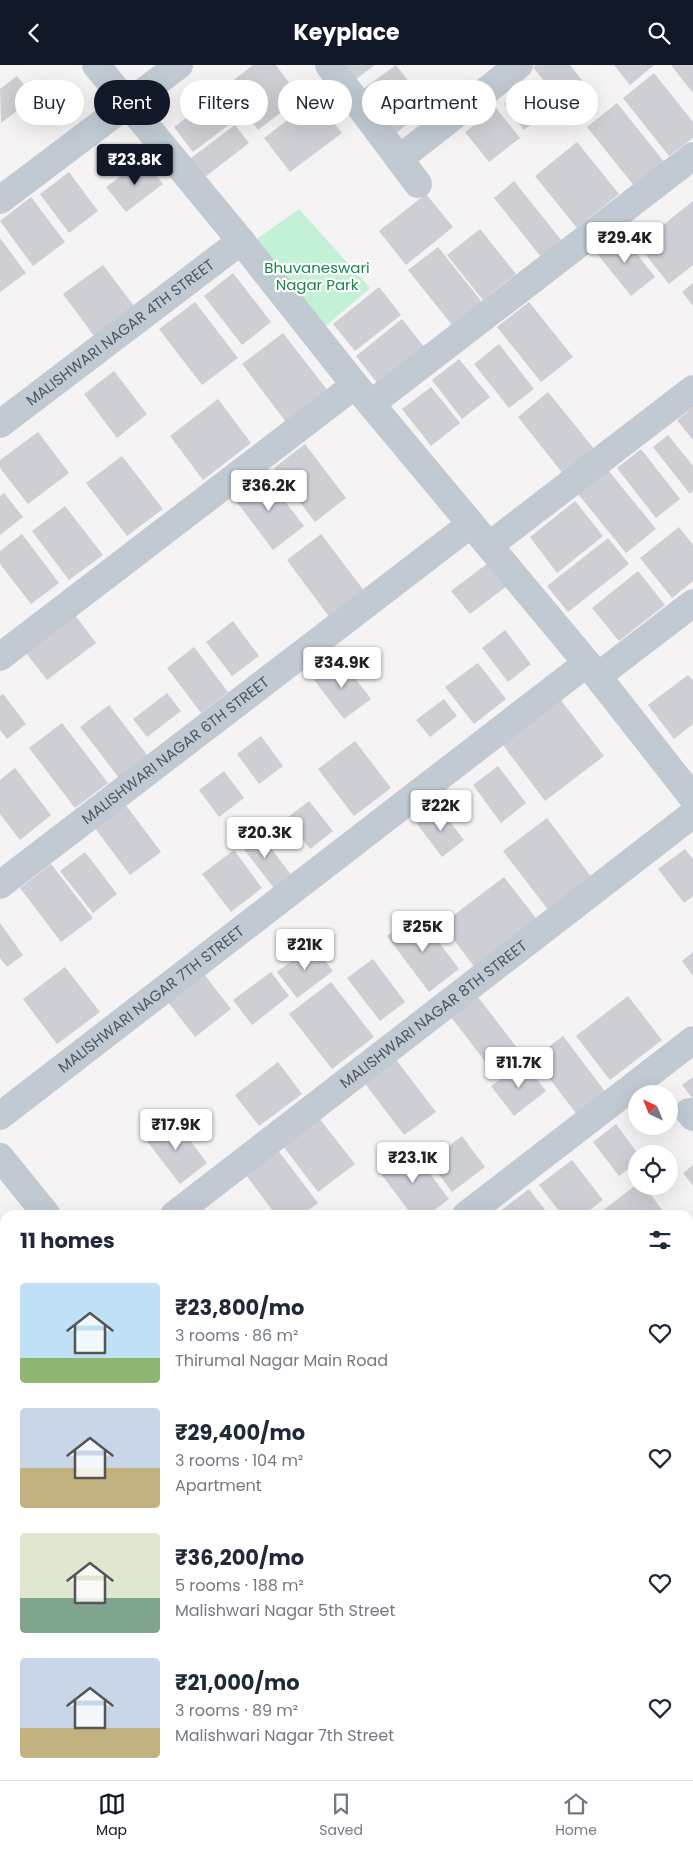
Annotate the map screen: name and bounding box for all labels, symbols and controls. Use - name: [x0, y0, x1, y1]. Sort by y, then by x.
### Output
- text: Keyplace: [293, 17, 400, 48]
- icon: back: [20, 19, 48, 47]
- icon: search: [645, 19, 673, 47]
- chip: Buy: [15, 80, 84, 125]
- chip: Rent: [94, 80, 170, 125]
- chip: Filters: [180, 80, 268, 125]
- chip: New: [278, 80, 352, 125]
- chip: Apartment: [362, 80, 496, 125]
- chip: House: [506, 80, 598, 125]
- pin: ₹23.8K: [94, 143, 176, 186]
- text: ₹23.8K: [108, 148, 162, 171]
- pin: ₹29.4K: [584, 221, 666, 264]
- text: ₹29.4K: [597, 226, 653, 249]
- street label: MALISHWARI NAGAR 4TH STREET: [22, 254, 218, 411]
- park label: Bhuvaneswari Nagar Park: [264, 257, 370, 295]
- pin: ₹36.2K: [228, 469, 310, 512]
- text: ₹36.2K: [242, 474, 296, 497]
- pin: ₹34.9K: [301, 647, 383, 689]
- text: ₹34.9K: [314, 651, 370, 674]
- street label: MALISHWARI NAGAR 6TH STREET: [77, 671, 273, 829]
- pin: ₹22K: [411, 789, 471, 832]
- text: ₹22K: [422, 794, 461, 817]
- pin: ₹20.3K: [224, 817, 306, 859]
- text: ₹20.3K: [238, 821, 292, 844]
- pin: ₹25K: [393, 911, 453, 953]
- text: ₹25K: [403, 915, 443, 938]
- street label: MALISHWARI NAGAR 7TH STREET: [53, 920, 248, 1077]
- pin: ₹21K: [275, 929, 335, 971]
- text: ₹21K: [287, 933, 323, 956]
- street label: MALISHWARI NAGAR 8TH STREET: [335, 935, 531, 1093]
- pin: ₹11.7K: [478, 1047, 560, 1089]
- text: ₹11.7K: [496, 1051, 542, 1074]
- north arrow: [628, 1085, 678, 1135]
- map controls: [628, 1085, 678, 1195]
- pin: ₹17.9K: [135, 1109, 217, 1151]
- text: ₹17.9K: [151, 1113, 201, 1136]
- pin: ₹23.1K: [372, 1141, 454, 1184]
- button: locate: [628, 1145, 678, 1195]
- text: ₹23.1K: [388, 1146, 438, 1169]
- text: 11 homes: [20, 1226, 115, 1255]
- icon: filters: [646, 1226, 674, 1254]
- text: ₹23,800/mo: [175, 1293, 304, 1322]
- icon: home: [60, 1303, 120, 1363]
- icon: heart: [646, 1319, 674, 1347]
- text: 3 rooms · 86 m²: [175, 1324, 298, 1347]
- text: Thirumal Nagar Main Road: [175, 1349, 388, 1372]
- text: ₹29,400/mo: [175, 1418, 305, 1447]
- icon: home: [60, 1428, 120, 1488]
- icon: heart: [646, 1444, 674, 1472]
- text: 3 rooms · 104 m²: [175, 1449, 303, 1472]
- text: Apartment: [175, 1474, 262, 1497]
- text: ₹36,200/mo: [175, 1543, 304, 1572]
- icon: home: [60, 1553, 120, 1613]
- icon: heart: [646, 1569, 674, 1597]
- text: 5 rooms · 188 m²: [175, 1574, 304, 1597]
- text: Malishwari Nagar 5th Street: [175, 1599, 395, 1622]
- text: ₹21,000/mo: [175, 1668, 300, 1697]
- icon: home: [60, 1678, 120, 1738]
- icon: heart: [646, 1694, 674, 1722]
- text: 3 rooms · 89 m²: [175, 1699, 298, 1722]
- text: Malishwari Nagar 7th Street: [175, 1724, 394, 1747]
- tab: Map: [96, 1790, 127, 1841]
- tab: Saved: [319, 1790, 363, 1841]
- tab: Home: [555, 1790, 597, 1841]

